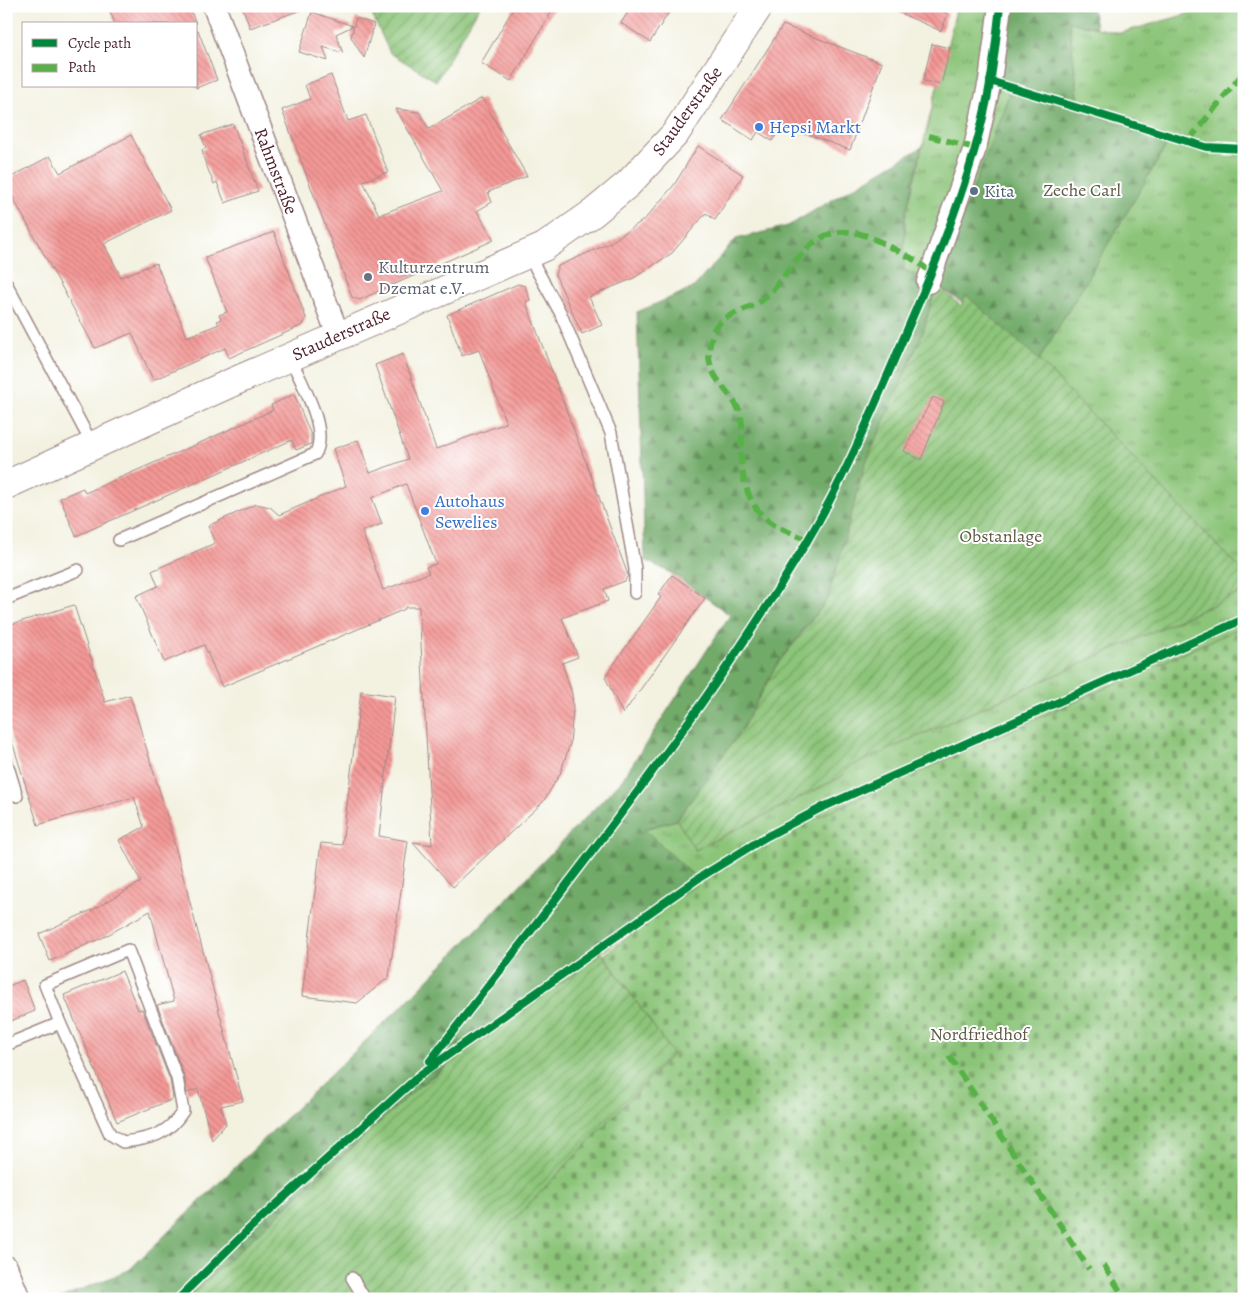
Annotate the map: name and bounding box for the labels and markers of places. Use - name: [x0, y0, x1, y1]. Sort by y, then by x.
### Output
- place label: Hepsi Markt: [769, 115, 861, 139]
- marker: Hepsi Markt: [753, 121, 765, 133]
- place label: Kita: [984, 179, 1015, 203]
- marker: Kita: [968, 185, 980, 197]
- place label: Kulturzentrum Dzemat e.V.: [378, 255, 489, 300]
- marker: Kulturzentrum Dzemat e.V.: [362, 271, 374, 283]
- place label: Autohaus Sewelies: [434, 489, 505, 534]
- marker: Autohaus Sewelies: [419, 505, 431, 517]

